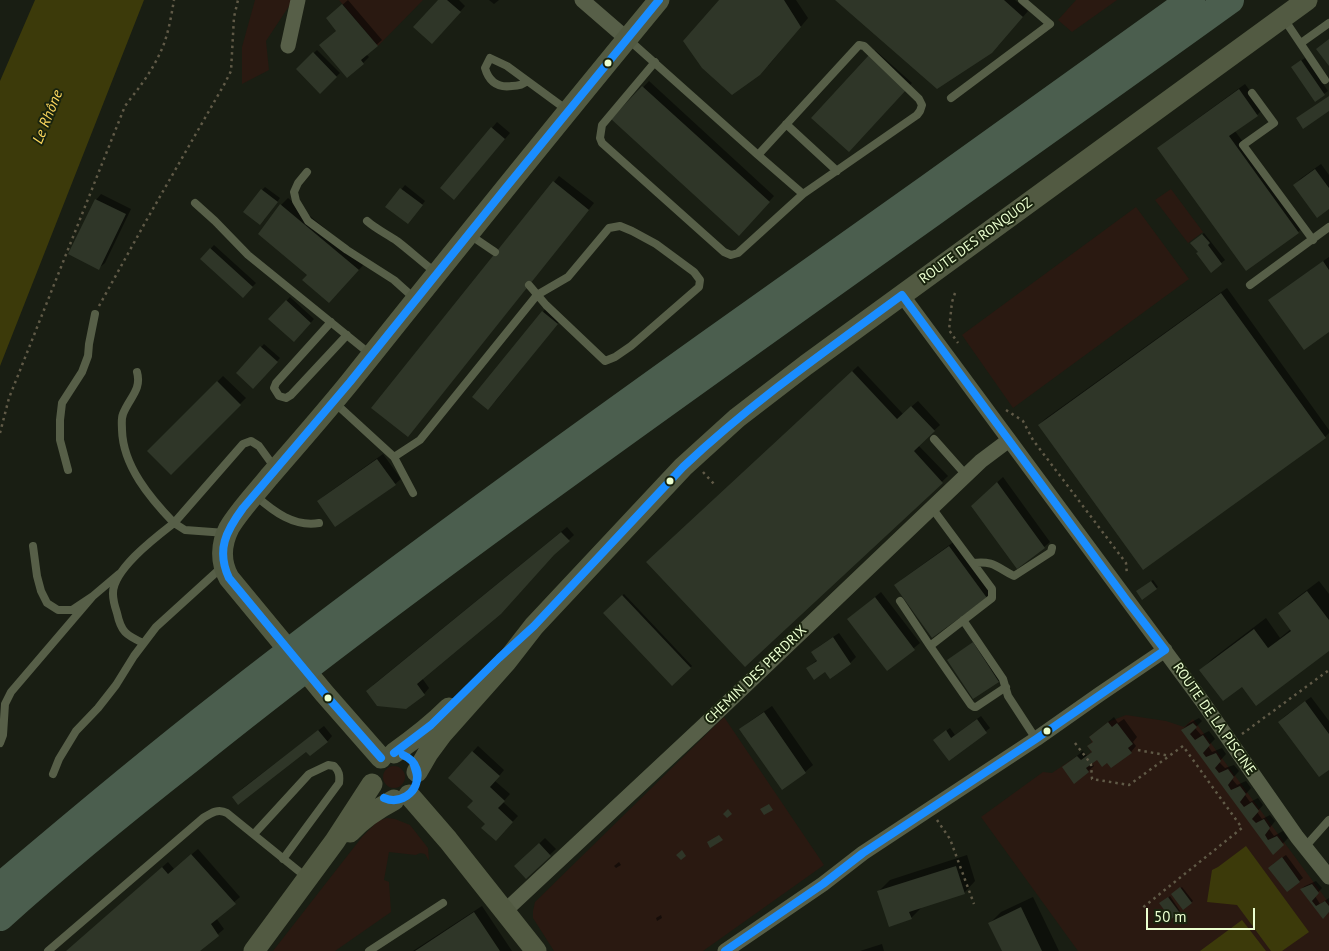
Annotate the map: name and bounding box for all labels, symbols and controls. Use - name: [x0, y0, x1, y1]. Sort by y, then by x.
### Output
- unlabelled marker: [603, 58, 613, 68]
- water label: Le Rhône: [29, 87, 67, 147]
- street label: ROUTE DES RONQUOZ: [916, 194, 1036, 288]
- unlabelled marker: [665, 476, 675, 486]
- street label: CHEMIN DES PERDRIX: [702, 622, 810, 728]
- street label: ROUTE DE LA PISCINE: [1169, 660, 1259, 778]
- unlabelled marker: [323, 693, 333, 703]
- unlabelled marker: [1042, 726, 1052, 736]
- scale bar: [1149, 898, 1258, 930]
- text: 50 m: [1154, 907, 1187, 926]

